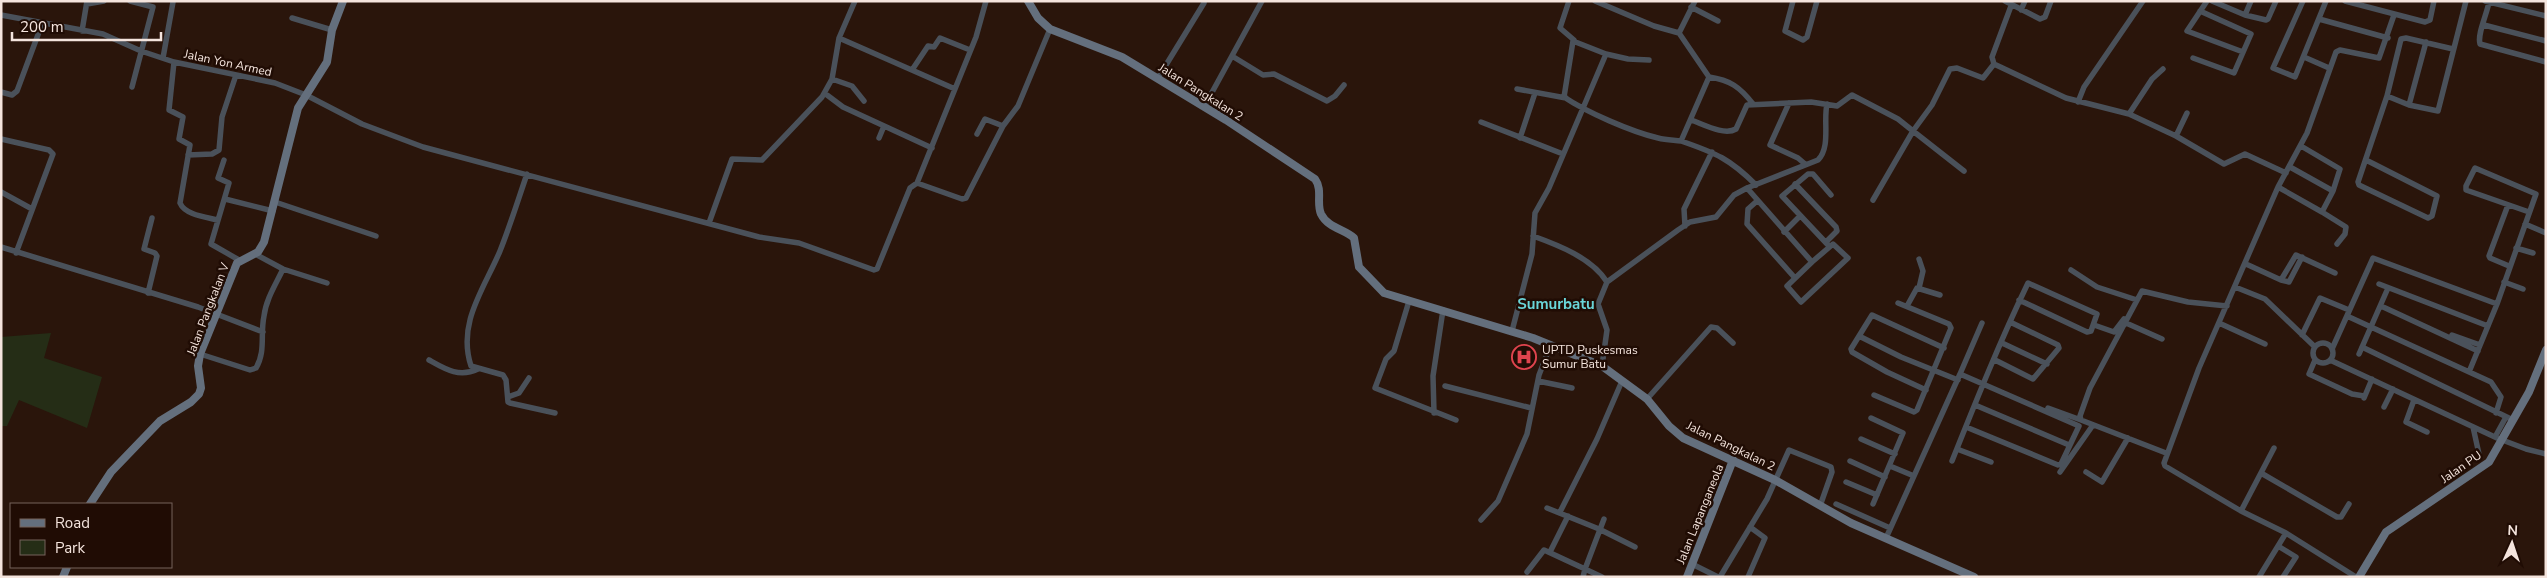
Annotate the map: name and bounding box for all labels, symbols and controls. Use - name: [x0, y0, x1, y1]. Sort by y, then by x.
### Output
- scale bar: [12, 10, 161, 42]
- text: 200 m: [20, 17, 64, 37]
- street label: Jalan Yon Armed: [182, 46, 273, 80]
- street label: Jalan Pangkalan 2: [1155, 59, 1246, 124]
- street label: Jalan Pangkalan V: [183, 260, 233, 359]
- district label: Sumurbatu: [1517, 294, 1595, 314]
- place label: UPTD Puskesmas Sumur Batu: [1542, 342, 1638, 372]
- hospital icon: UPTD Puskesmas Sumur Batu: [1511, 344, 1537, 370]
- street label: Jalan Pangkalan 2: [1683, 417, 1778, 474]
- street label: Jalan PU: [2437, 447, 2485, 487]
- street label: Jalan Lapanganeola: [1672, 462, 1727, 567]
- legend: [10, 503, 172, 568]
- text: Road: [55, 513, 90, 533]
- north arrow: [2487, 518, 2537, 568]
- text: N: [2507, 521, 2518, 540]
- text: Park: [55, 538, 85, 558]

